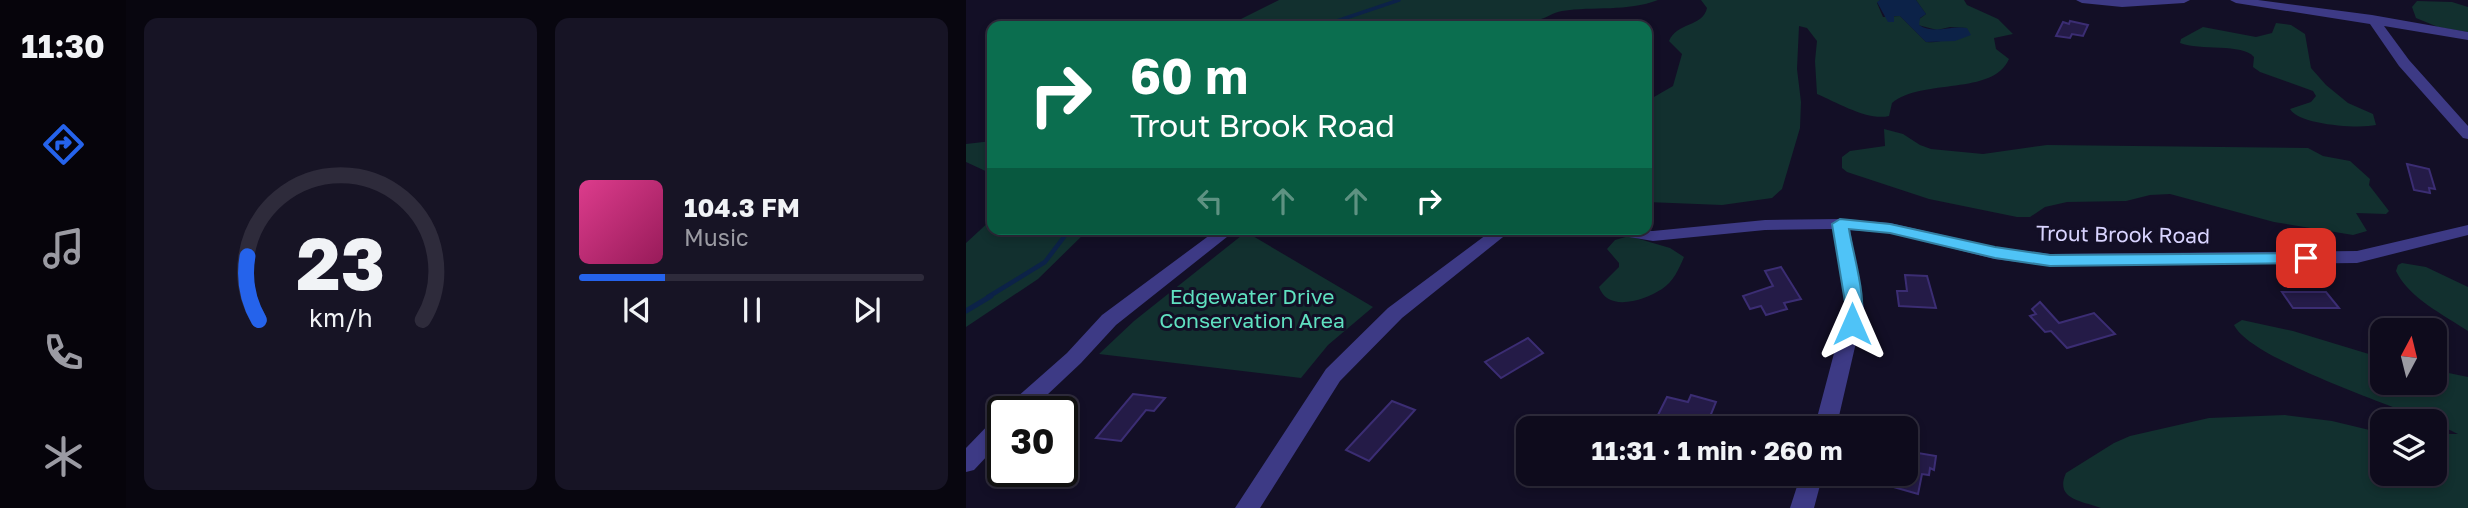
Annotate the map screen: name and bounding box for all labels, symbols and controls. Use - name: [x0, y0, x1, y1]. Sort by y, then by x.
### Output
- text: 11:30: [21, 27, 105, 65]
- text: 60 m: [1130, 46, 1248, 105]
- icon: right: [1015, 49, 1106, 140]
- text: Trout Brook Road: [1130, 106, 1395, 144]
- icon: directions: [39, 120, 88, 169]
- icon: left: [1191, 182, 1229, 220]
- icon: ahead: [1264, 182, 1302, 220]
- icon: ahead: [1337, 182, 1375, 220]
- icon: right: [1410, 182, 1448, 220]
- text: 104.3 FM: [684, 192, 800, 223]
- text: 23: [296, 219, 385, 306]
- street label: Trout Brook Road: [2036, 219, 2210, 249]
- text: Music: [684, 223, 749, 251]
- icon: music: [39, 224, 88, 273]
- pin: [2276, 228, 2336, 288]
- icon: arrive: [2287, 239, 2325, 277]
- park label: Edgewater Drive Conservation Area: [1159, 283, 1345, 333]
- position arrow: [1815, 287, 1889, 361]
- icon: previous: [618, 291, 656, 329]
- icon: pause: [733, 291, 771, 329]
- icon: next: [848, 291, 886, 329]
- text: km/h: [309, 302, 372, 333]
- north arrow: [2370, 318, 2446, 396]
- map controls: [2370, 318, 2447, 486]
- icon: phone: [39, 328, 88, 377]
- speed limit sign: 30: [987, 396, 1078, 487]
- button: layers: [2370, 409, 2447, 486]
- icon: climate: [39, 432, 88, 481]
- text: 11:31 · 1 min · 260 m: [1591, 435, 1843, 466]

